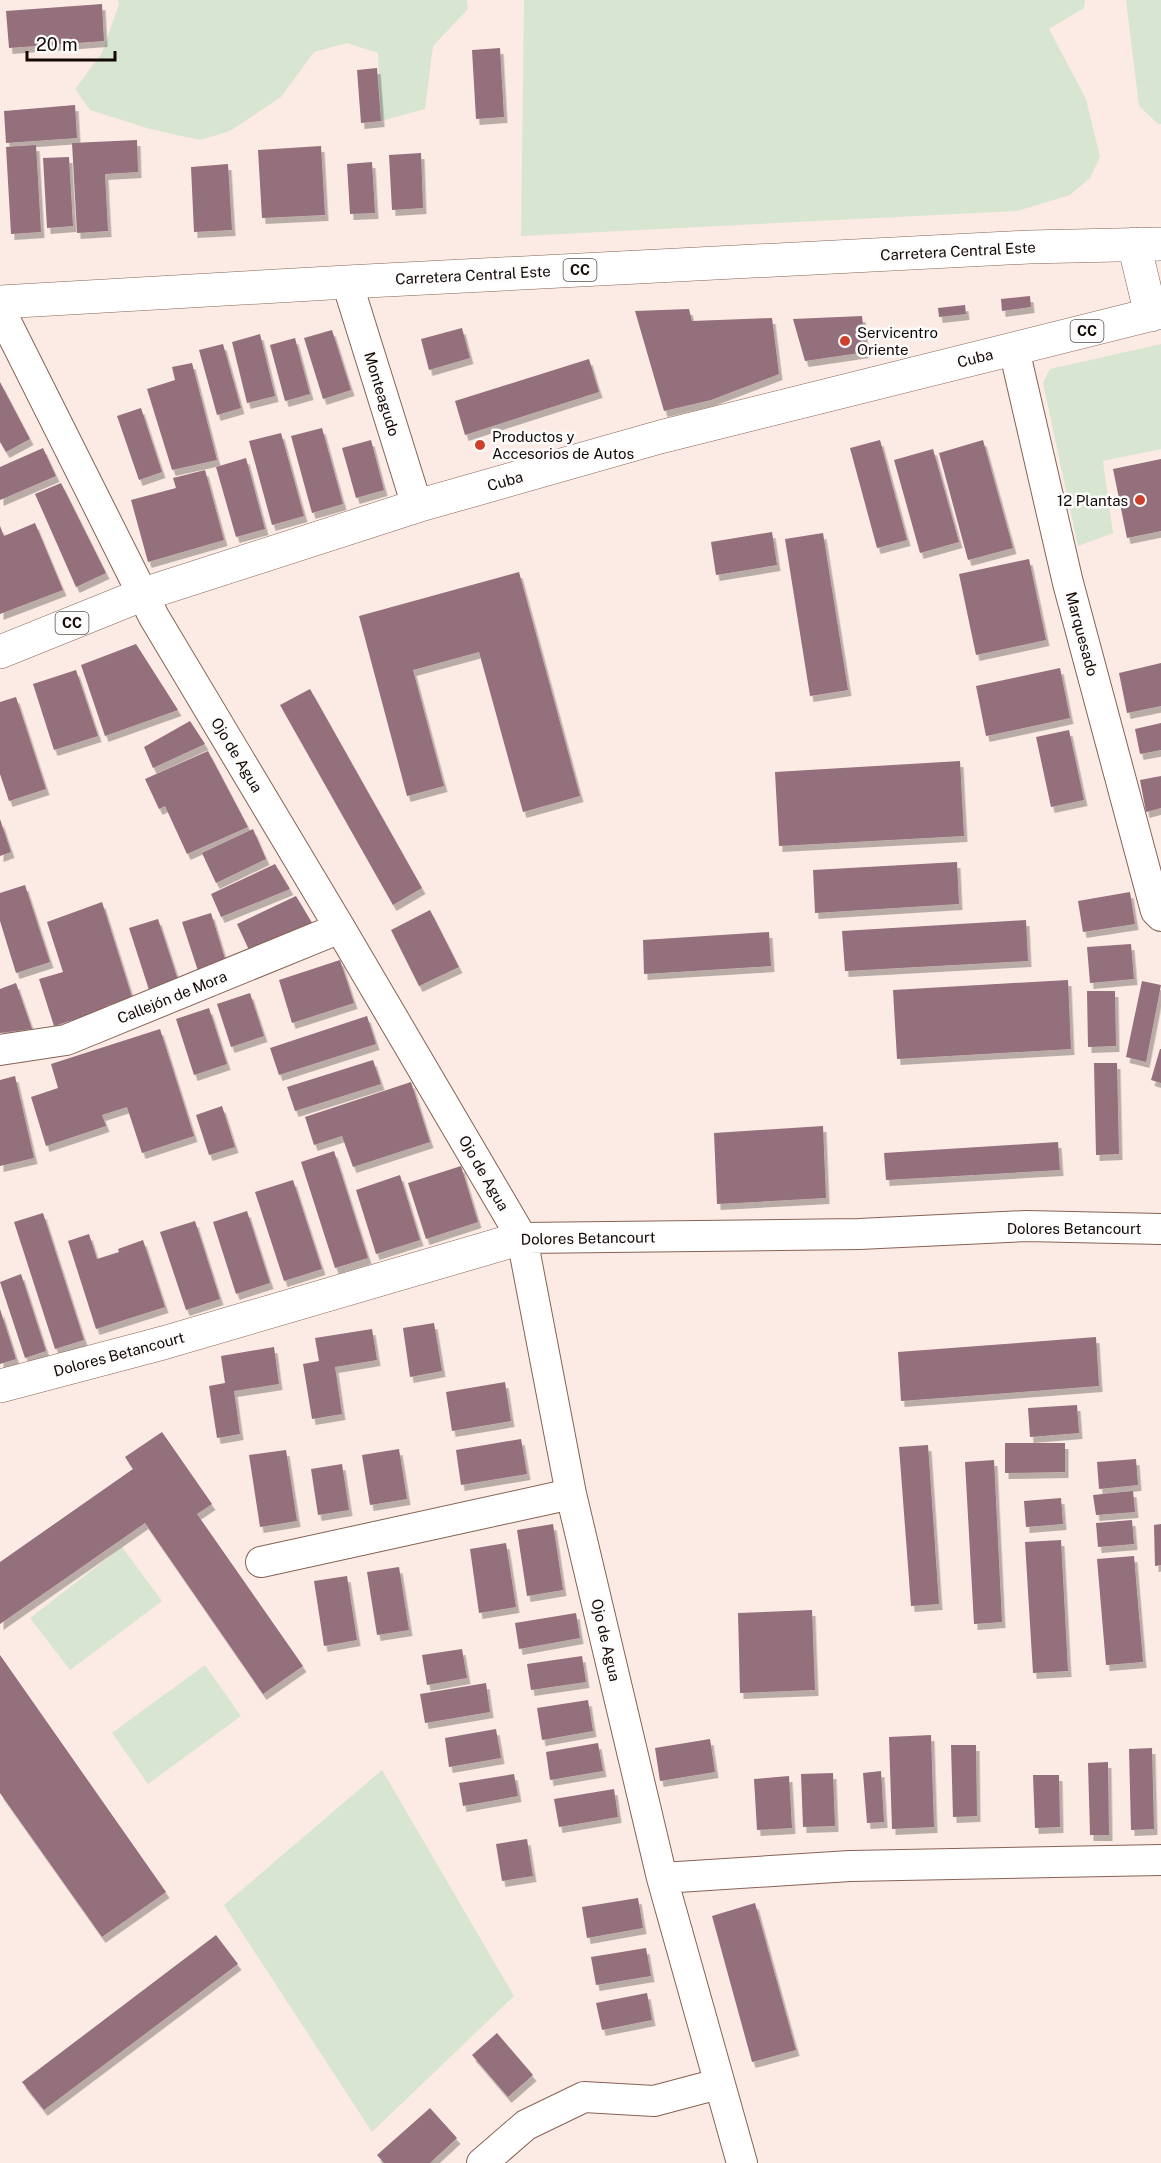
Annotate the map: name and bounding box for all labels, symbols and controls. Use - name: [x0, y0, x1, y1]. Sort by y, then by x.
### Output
- scale bar: [27, 24, 116, 62]
- text: 20 m: [36, 34, 78, 55]
- street label: Carretera Central Este: [880, 238, 1036, 264]
- road number: CC: [564, 259, 596, 281]
- street label: Carretera Central Este: [395, 262, 551, 288]
- road number: CC: [1070, 320, 1104, 342]
- place label: Servicentro Oriente: [857, 324, 938, 358]
- marker: Servicentro Oriente: [838, 334, 852, 348]
- street label: Cuba: [955, 345, 995, 371]
- street label: Monteagudo: [361, 350, 403, 438]
- place label: Productos y Accesorios de Autos: [492, 428, 634, 462]
- marker: Productos y Accesorios de Autos: [473, 438, 487, 452]
- street label: Cuba: [485, 468, 525, 494]
- place label: 12 Plantas: [1057, 492, 1128, 509]
- marker: 12 Plantas: [1133, 493, 1147, 507]
- street label: Marquesado: [1063, 590, 1101, 678]
- road number: CC: [56, 612, 88, 634]
- street label: Ojo de Agua: [208, 714, 266, 796]
- street label: Callejón de Mora: [115, 967, 229, 1027]
- street label: Ojo de Agua: [456, 1132, 512, 1214]
- street label: Dolores Betancourt: [1007, 1220, 1142, 1237]
- street label: Dolores Betancourt: [520, 1228, 656, 1248]
- street label: Dolores Betancourt: [52, 1328, 186, 1380]
- street label: Ojo de Agua: [588, 1597, 624, 1683]

